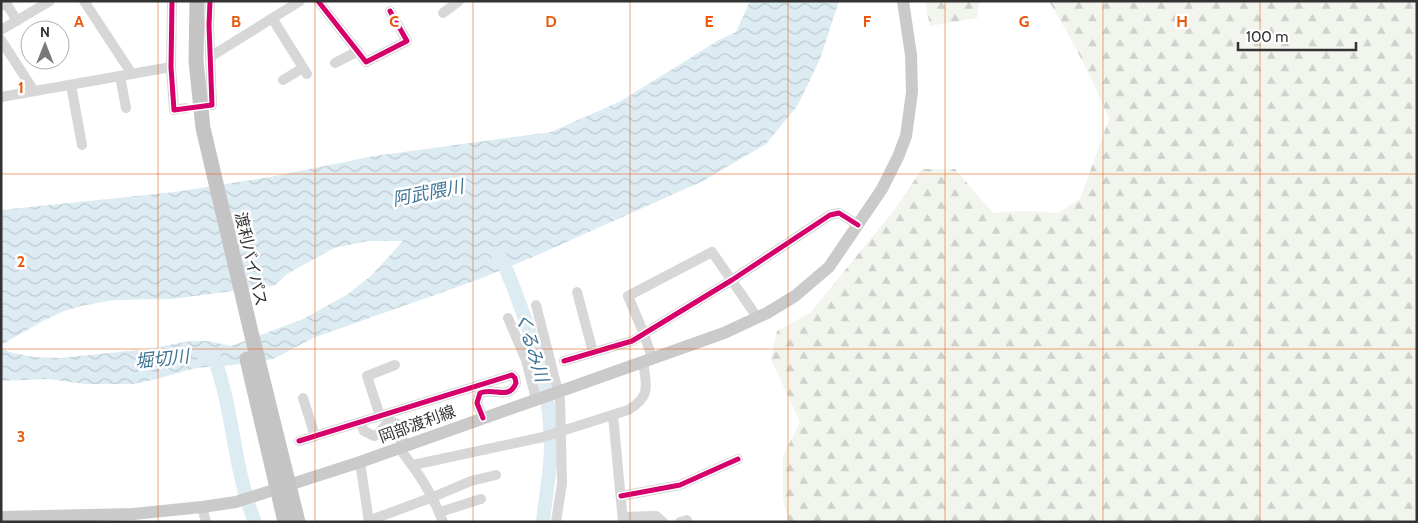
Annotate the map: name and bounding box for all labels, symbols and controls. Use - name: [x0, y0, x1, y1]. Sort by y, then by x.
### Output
- text: A: [74, 12, 84, 31]
- text: B: [231, 12, 241, 31]
- text: C: [389, 12, 399, 31]
- text: D: [545, 12, 557, 31]
- text: E: [704, 12, 714, 31]
- text: F: [863, 12, 872, 31]
- text: G: [1019, 12, 1029, 31]
- text: H: [1176, 12, 1188, 31]
- north arrow: [20, 20, 70, 70]
- scale bar: [1238, 20, 1356, 52]
- text: N: [40, 23, 50, 41]
- text: 100 m: [1246, 28, 1288, 46]
- text: 1: [18, 78, 24, 97]
- water label: 阿武隈川: [391, 175, 467, 211]
- street label: 渡利バイパス: [231, 210, 271, 308]
- text: 2: [17, 252, 25, 271]
- water label: くるみ川: [511, 310, 554, 386]
- water label: 堀切川: [134, 345, 192, 373]
- street label: 岡部渡利線: [376, 401, 458, 447]
- text: 3: [17, 427, 25, 446]

